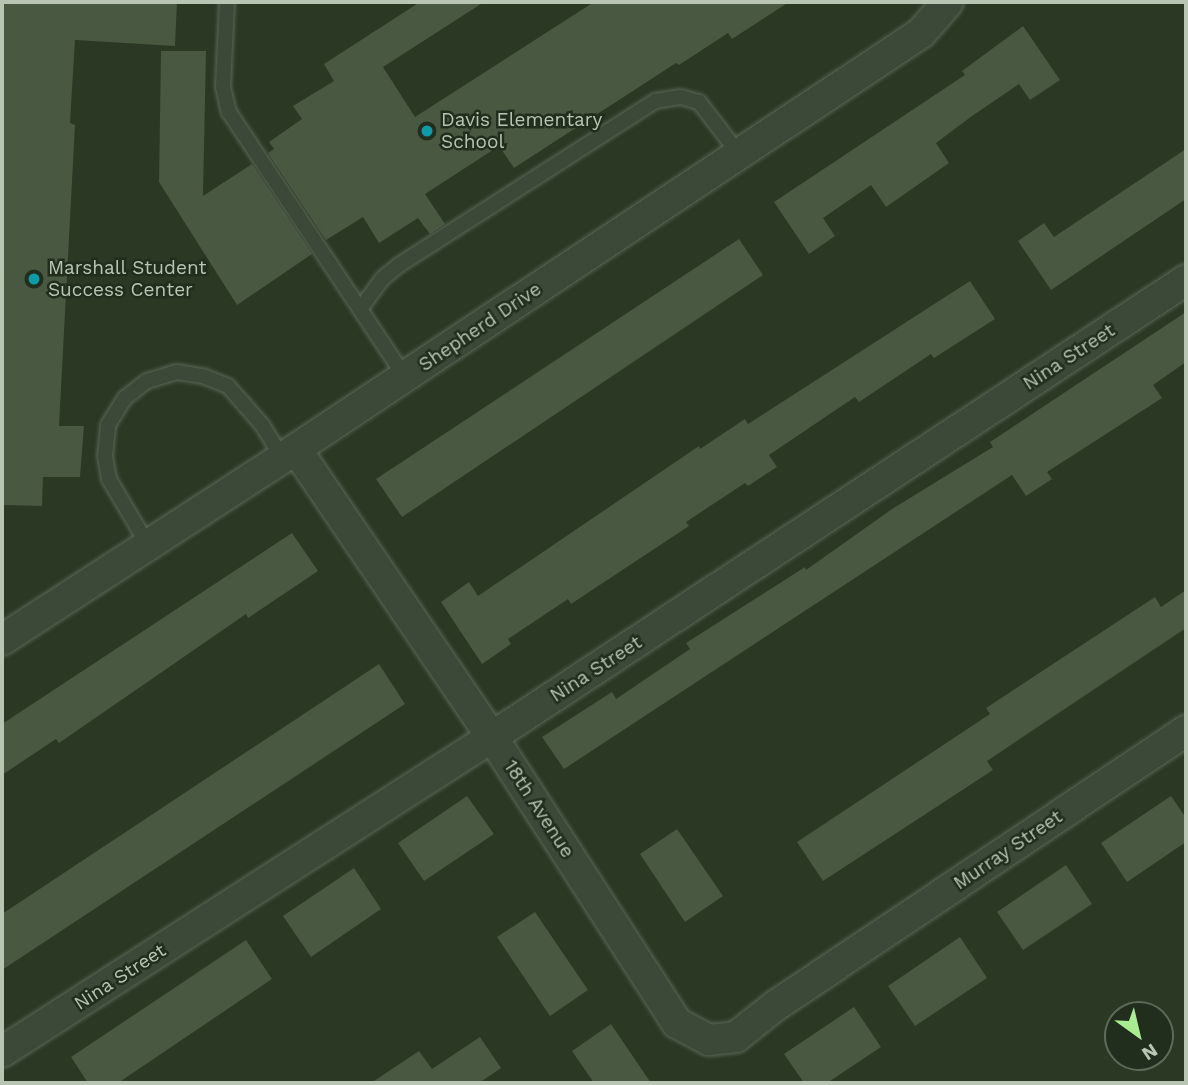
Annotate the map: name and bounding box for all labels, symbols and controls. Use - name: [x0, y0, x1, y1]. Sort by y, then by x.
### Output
- place label: Davis Elementary School: [441, 109, 602, 153]
- marker: Davis Elementary School: [419, 123, 435, 139]
- place label: Marshall Student Success Center: [48, 257, 207, 301]
- marker: Marshall Student Success Center: [26, 271, 42, 287]
- street label: Shepherd Drive: [415, 278, 545, 376]
- street label: Nina Street: [1019, 319, 1119, 395]
- street label: Nina Street: [546, 631, 646, 707]
- street label: 18th Avenue: [499, 756, 579, 862]
- street label: Murray Street: [949, 805, 1067, 895]
- street label: Nina Street: [70, 939, 170, 1015]
- north arrow: [1104, 1001, 1174, 1071]
- text: N: [1138, 1039, 1162, 1066]

